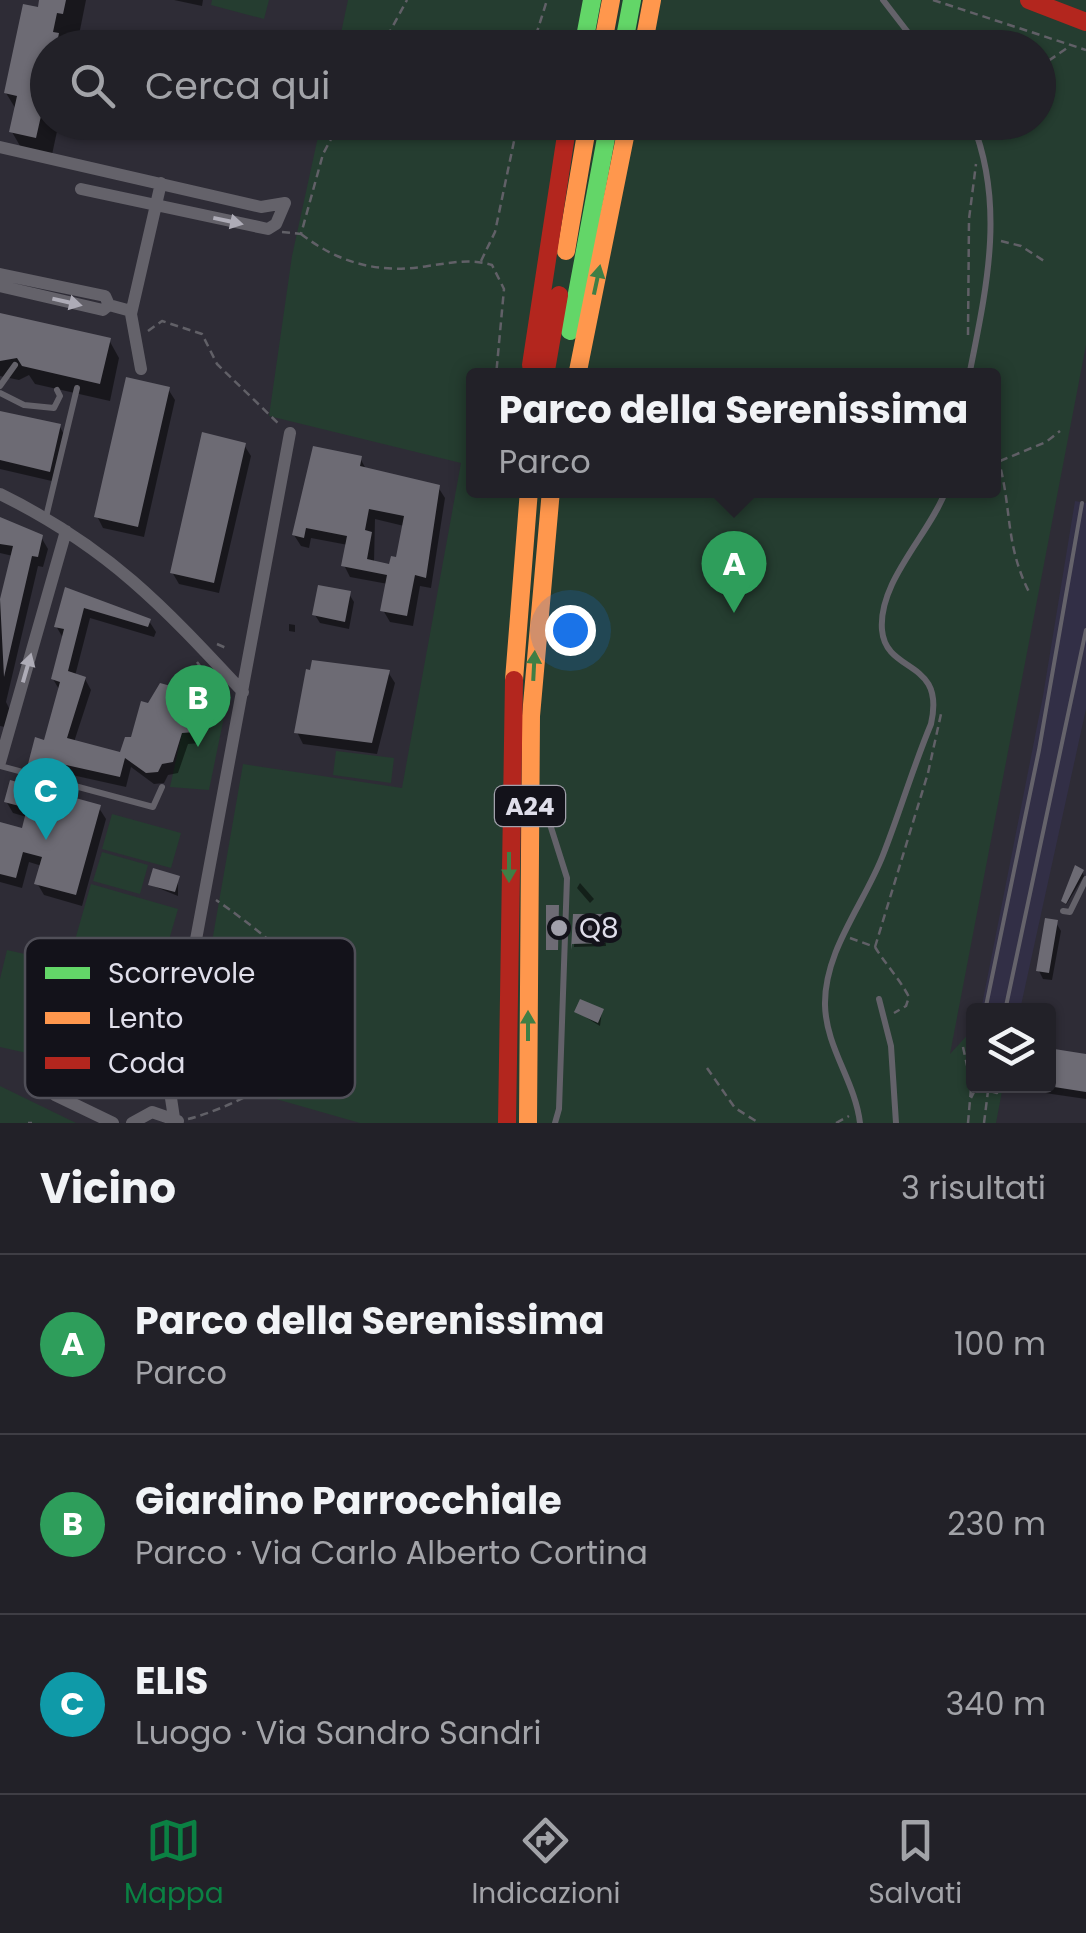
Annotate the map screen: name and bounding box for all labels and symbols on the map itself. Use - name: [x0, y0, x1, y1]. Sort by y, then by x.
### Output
- one-way arrow: [213, 214, 244, 229]
- one-way arrow: [589, 264, 605, 295]
- one-way arrow: [51, 295, 82, 310]
- pin: A: [702, 530, 766, 613]
- your location: [545, 605, 596, 656]
- one-way arrow: [526, 649, 542, 681]
- one-way arrow: [19, 652, 35, 683]
- pin: B: [166, 664, 230, 747]
- pin: C: [13, 758, 78, 840]
- road number: A24: [495, 786, 565, 826]
- one-way arrow: [501, 852, 517, 884]
- place label: Q8: [579, 909, 619, 948]
- marker: Q8: [548, 917, 570, 939]
- legend: [25, 938, 355, 1098]
- text: Scorrevole: [108, 954, 255, 993]
- text: Lento: [108, 999, 184, 1038]
- one-way arrow: [520, 1009, 536, 1041]
- text: Coda: [108, 1044, 185, 1083]

